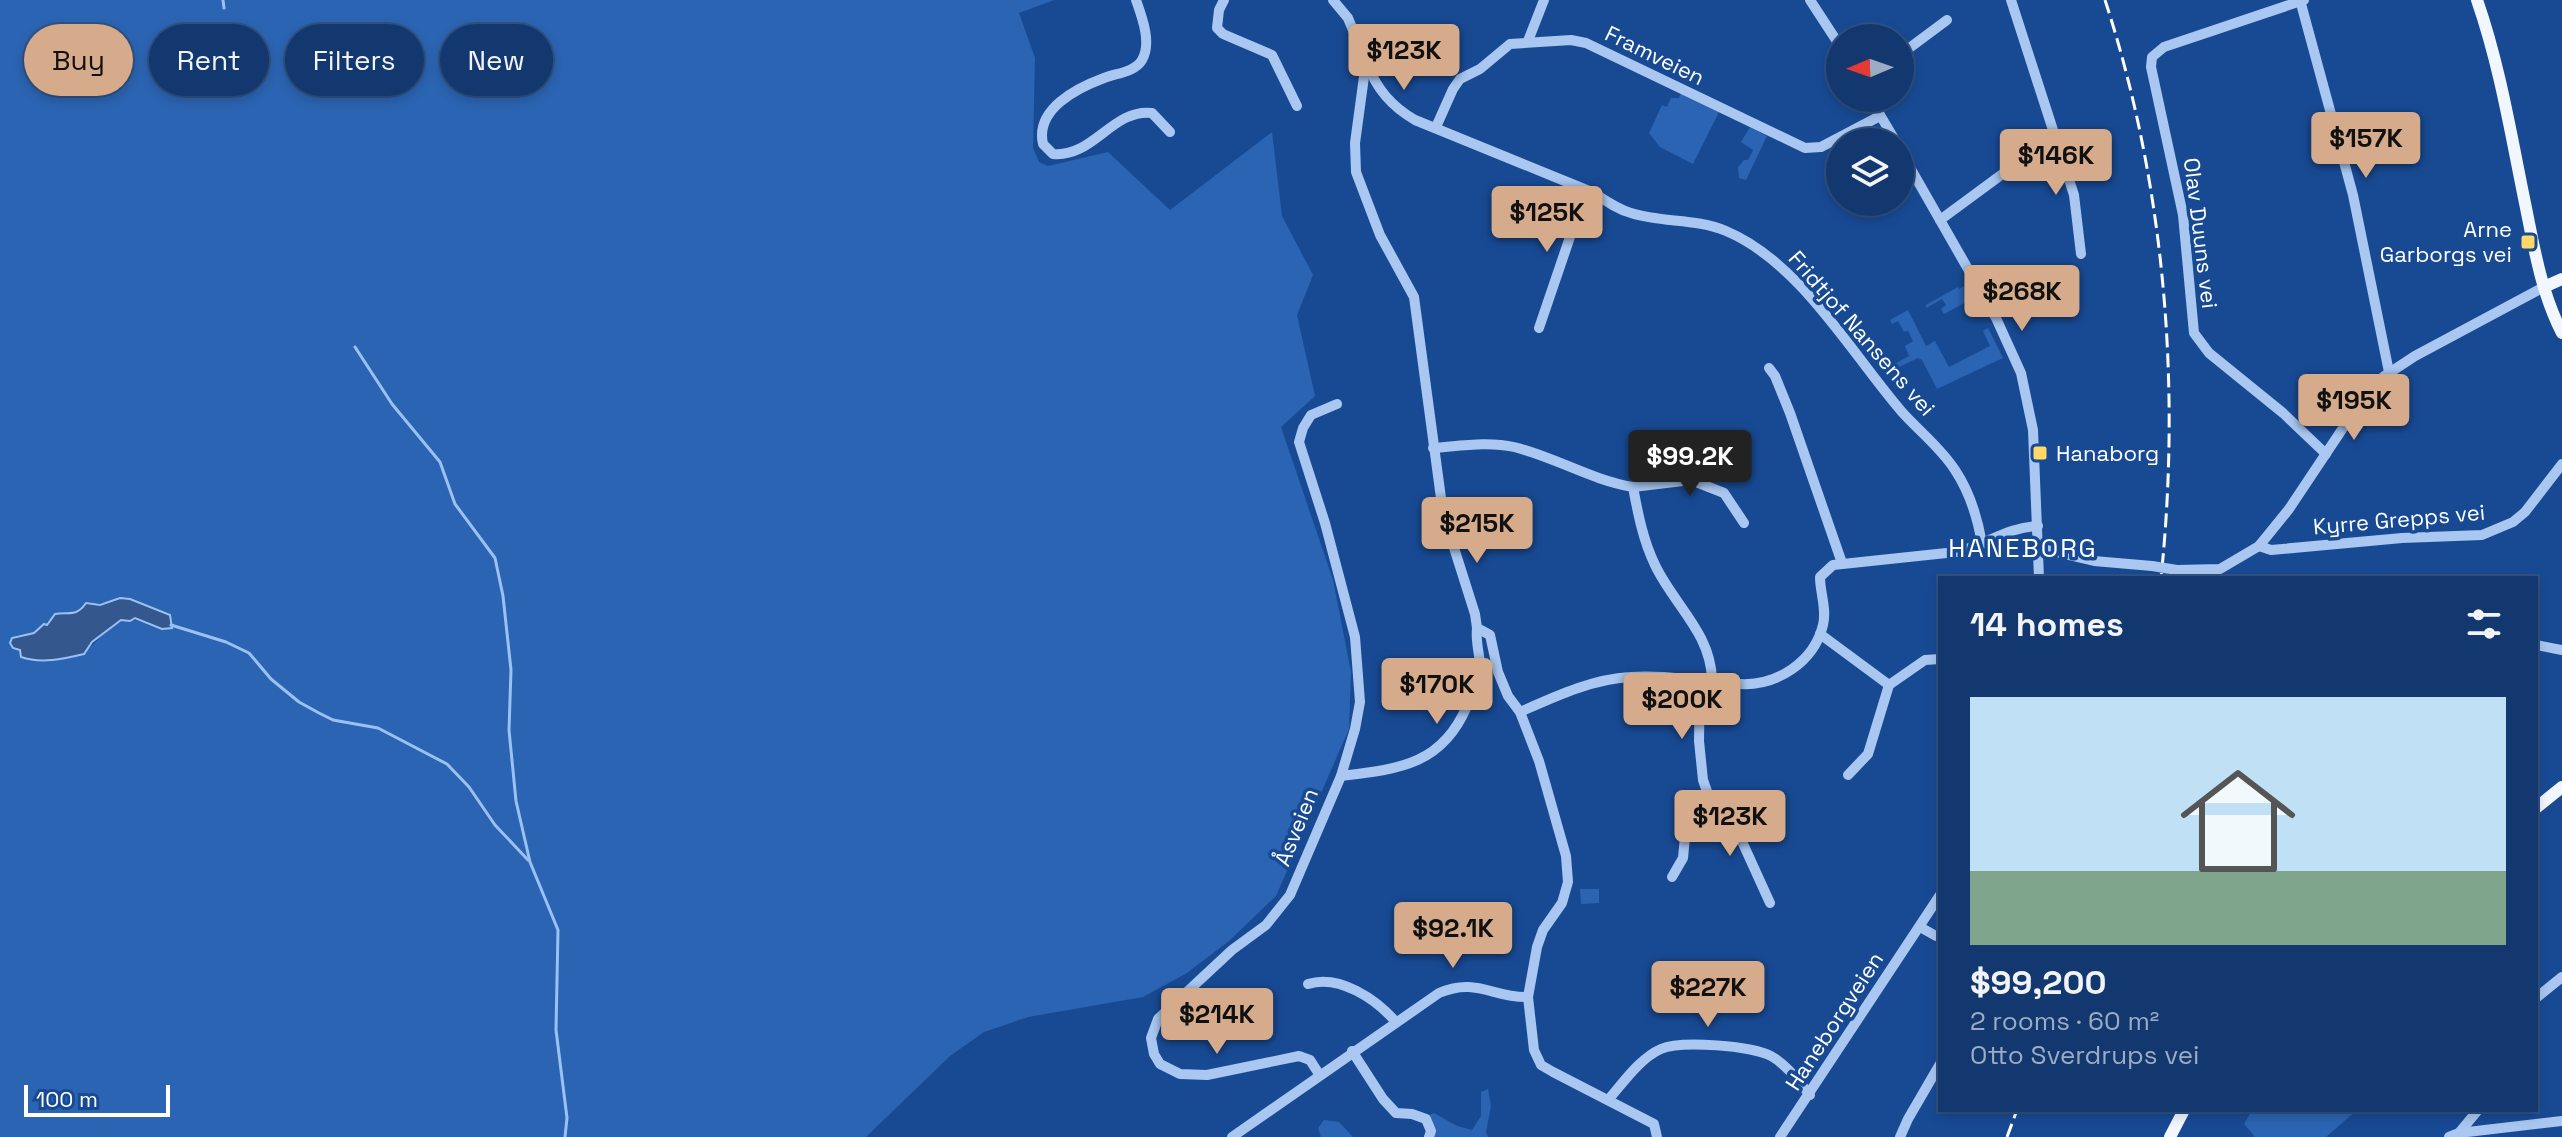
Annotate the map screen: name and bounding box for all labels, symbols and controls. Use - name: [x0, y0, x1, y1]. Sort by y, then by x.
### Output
- street label: Framveien: [1601, 19, 1709, 91]
- chip: Buy: [24, 24, 133, 96]
- chip: Rent: [149, 24, 269, 96]
- chip: Filters: [285, 24, 424, 96]
- chip: New: [440, 24, 553, 96]
- pin: $123K: [1348, 24, 1460, 92]
- north arrow: [1826, 24, 1914, 112]
- map controls: [1826, 24, 1914, 216]
- text: $123K: [1366, 33, 1442, 67]
- pin: $157K: [2310, 112, 2422, 180]
- text: $157K: [2329, 121, 2403, 155]
- button: layers: [1826, 128, 1914, 216]
- pin: $146K: [2000, 129, 2112, 197]
- text: $146K: [2018, 138, 2094, 172]
- street label: Olav Duuns vei: [2178, 156, 2224, 310]
- pin: $125K: [1491, 186, 1603, 254]
- text: $125K: [1510, 195, 1584, 229]
- place label: Arne Garborgs vei: [2380, 215, 2512, 268]
- marker: Arne Garborgs vei: [2519, 233, 2537, 251]
- street label: Fridtjof Nansens vei: [1783, 245, 1941, 421]
- pin: $268K: [1966, 265, 2078, 333]
- text: $268K: [1982, 274, 2062, 308]
- pin: $195K: [2298, 374, 2410, 442]
- text: $195K: [2316, 383, 2392, 417]
- pin: $99.2K: [1625, 430, 1755, 498]
- text: $99.2K: [1646, 439, 1734, 473]
- place label: Hanaborg: [2056, 439, 2159, 467]
- marker: Hanaborg: [2031, 444, 2049, 462]
- pin: $215K: [1421, 497, 1533, 565]
- street label: Kyrre Grepps vei: [2312, 498, 2486, 540]
- text: $215K: [1440, 506, 1514, 540]
- district label: HANEBORG: [1948, 531, 2098, 565]
- icon: filters: [2462, 602, 2506, 646]
- text: 14 homes: [1970, 603, 2124, 646]
- pin: $170K: [1381, 658, 1493, 726]
- text: $170K: [1400, 667, 1474, 701]
- pin: $200K: [1626, 673, 1738, 741]
- text: $200K: [1641, 682, 1723, 716]
- icon: home: [2166, 749, 2310, 893]
- street label: Åsveien: [1268, 784, 1324, 870]
- pin: $123K: [1674, 790, 1786, 858]
- text: $123K: [1692, 799, 1768, 833]
- pin: $92.1K: [1388, 902, 1518, 970]
- text: $92.1K: [1412, 911, 1494, 945]
- street label: Haneborgveien: [1779, 946, 1889, 1096]
- pin: $227K: [1652, 961, 1764, 1029]
- text: $99,200: [1970, 961, 2107, 1004]
- text: $227K: [1669, 970, 1747, 1004]
- pin: $214K: [1161, 988, 1273, 1056]
- text: $214K: [1179, 997, 1255, 1031]
- text: 2 rooms · 60 m²: [1970, 1004, 2159, 1038]
- text: Otto Sverdrups vei: [1970, 1038, 2199, 1072]
- scale bar: [24, 1081, 170, 1117]
- text: 100 m: [36, 1085, 98, 1113]

